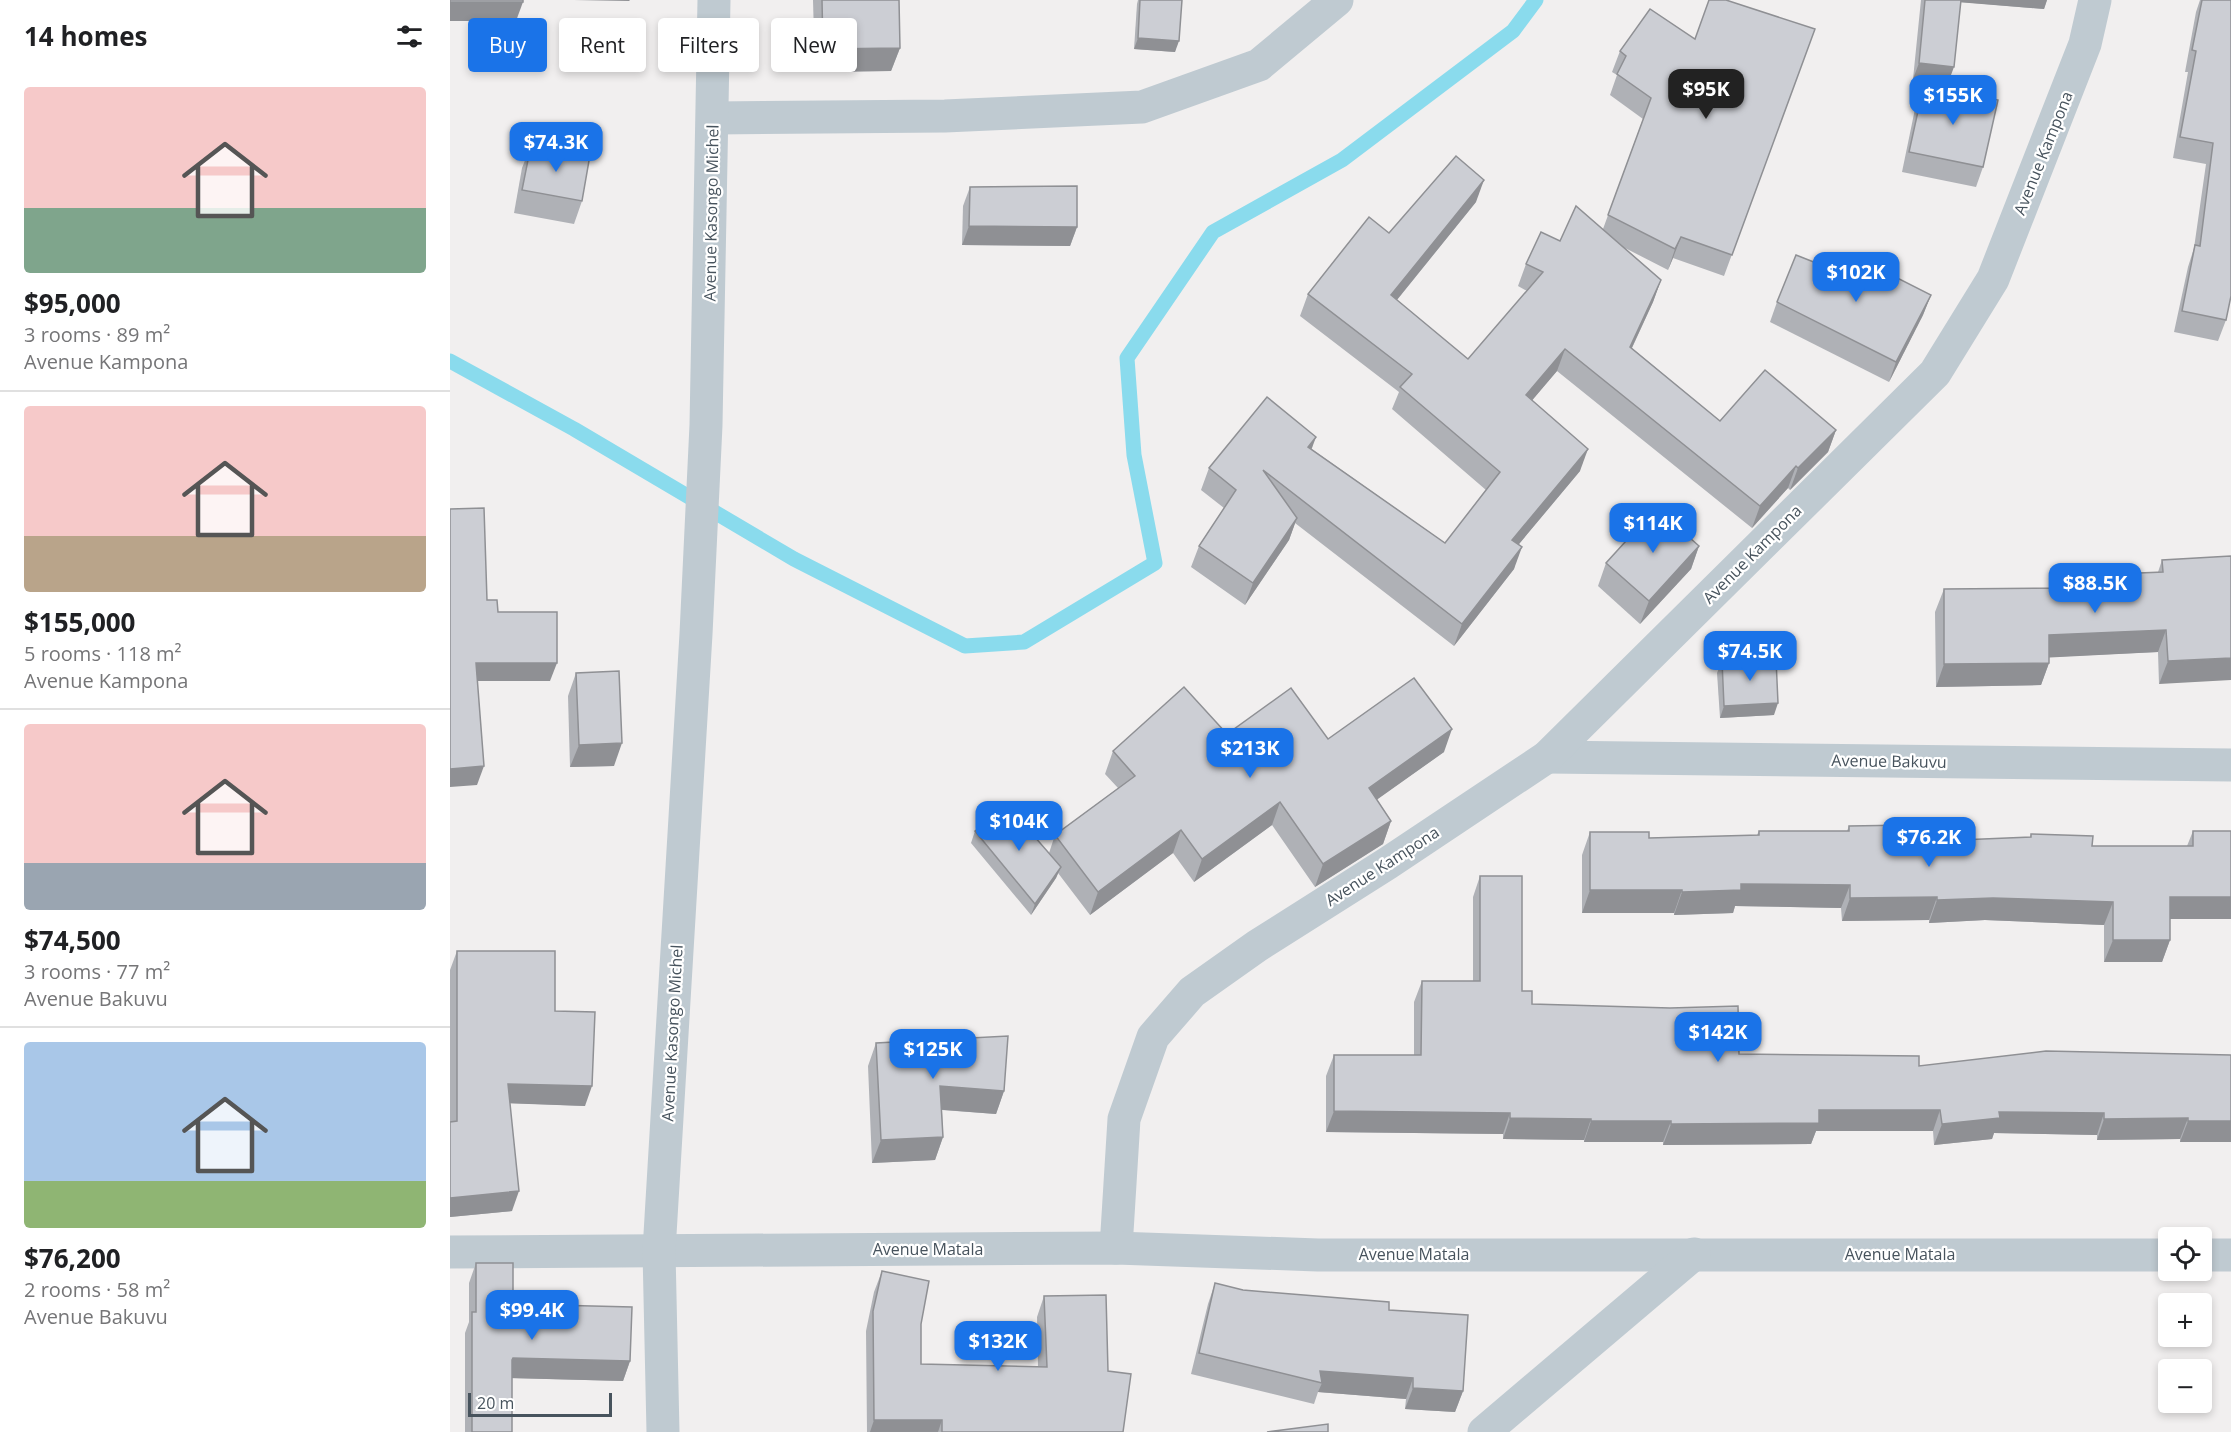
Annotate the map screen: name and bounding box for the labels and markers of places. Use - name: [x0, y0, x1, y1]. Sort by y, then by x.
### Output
- pin: $95K: [1670, 69, 1742, 120]
- pin: $155K: [1911, 75, 1995, 126]
- pin: $74.3K: [507, 122, 605, 173]
- pin: $102K: [1814, 252, 1898, 303]
- pin: $114K: [1611, 503, 1695, 554]
- pin: $88.5K: [2046, 563, 2144, 614]
- pin: $74.5K: [1701, 631, 1799, 682]
- pin: $213K: [1208, 728, 1292, 779]
- pin: $104K: [977, 801, 1061, 852]
- pin: $76.2K: [1880, 817, 1978, 868]
- pin: $142K: [1676, 1012, 1760, 1063]
- pin: $125K: [891, 1029, 975, 1080]
- pin: $99.4K: [483, 1290, 581, 1341]
- pin: $132K: [956, 1321, 1040, 1372]

